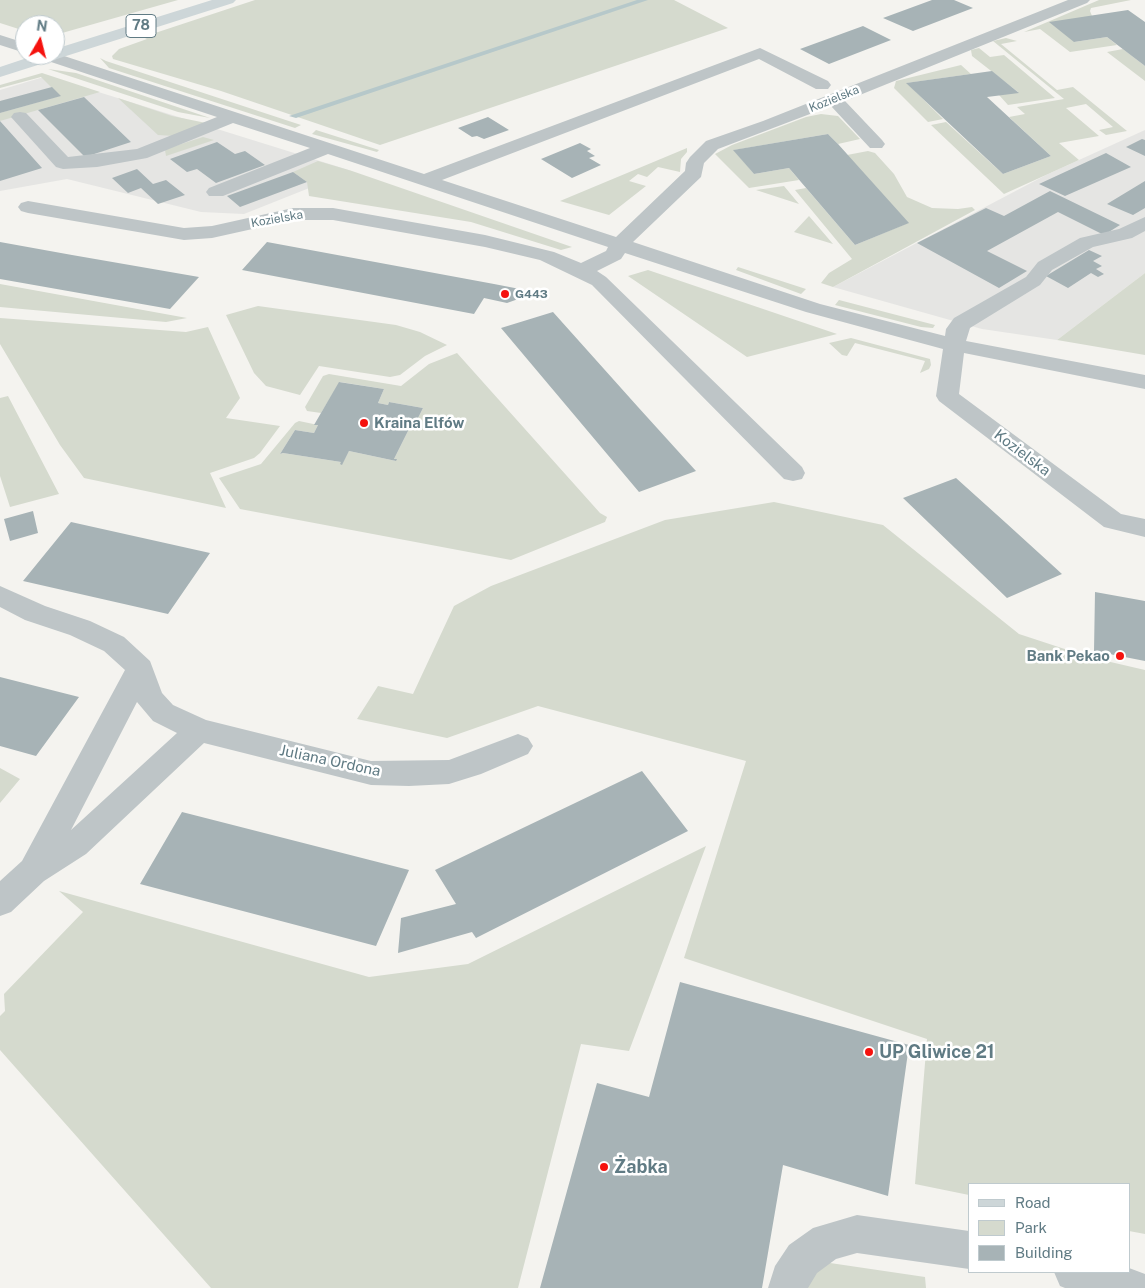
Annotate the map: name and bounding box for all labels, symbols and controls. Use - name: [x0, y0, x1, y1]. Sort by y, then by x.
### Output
- north arrow: [15, 15, 65, 65]
- road number: 78: [126, 15, 156, 38]
- text: N: [35, 17, 48, 35]
- street label: Kozielska: [807, 82, 861, 116]
- street label: Kozielska: [250, 207, 304, 231]
- place label: G443: [515, 287, 548, 301]
- marker: G443: [499, 288, 511, 300]
- place label: Kraina Elfów: [374, 414, 464, 432]
- marker: Kraina Elfów: [358, 417, 370, 429]
- street label: Kozielska: [990, 426, 1054, 480]
- place label: Bank Pekao: [1027, 647, 1110, 665]
- marker: Bank Pekao: [1114, 650, 1126, 662]
- street label: Juliana Ordona: [278, 742, 382, 780]
- place label: UP Gliwice 21: [879, 1041, 995, 1063]
- marker: UP Gliwice 21: [863, 1046, 875, 1058]
- place label: Żabka: [614, 1156, 668, 1178]
- marker: Żabka: [598, 1161, 610, 1173]
- legend: [968, 1183, 1130, 1273]
- text: Road: [1015, 1194, 1051, 1211]
- text: Park: [1015, 1219, 1047, 1236]
- text: Building: [1015, 1244, 1073, 1261]

